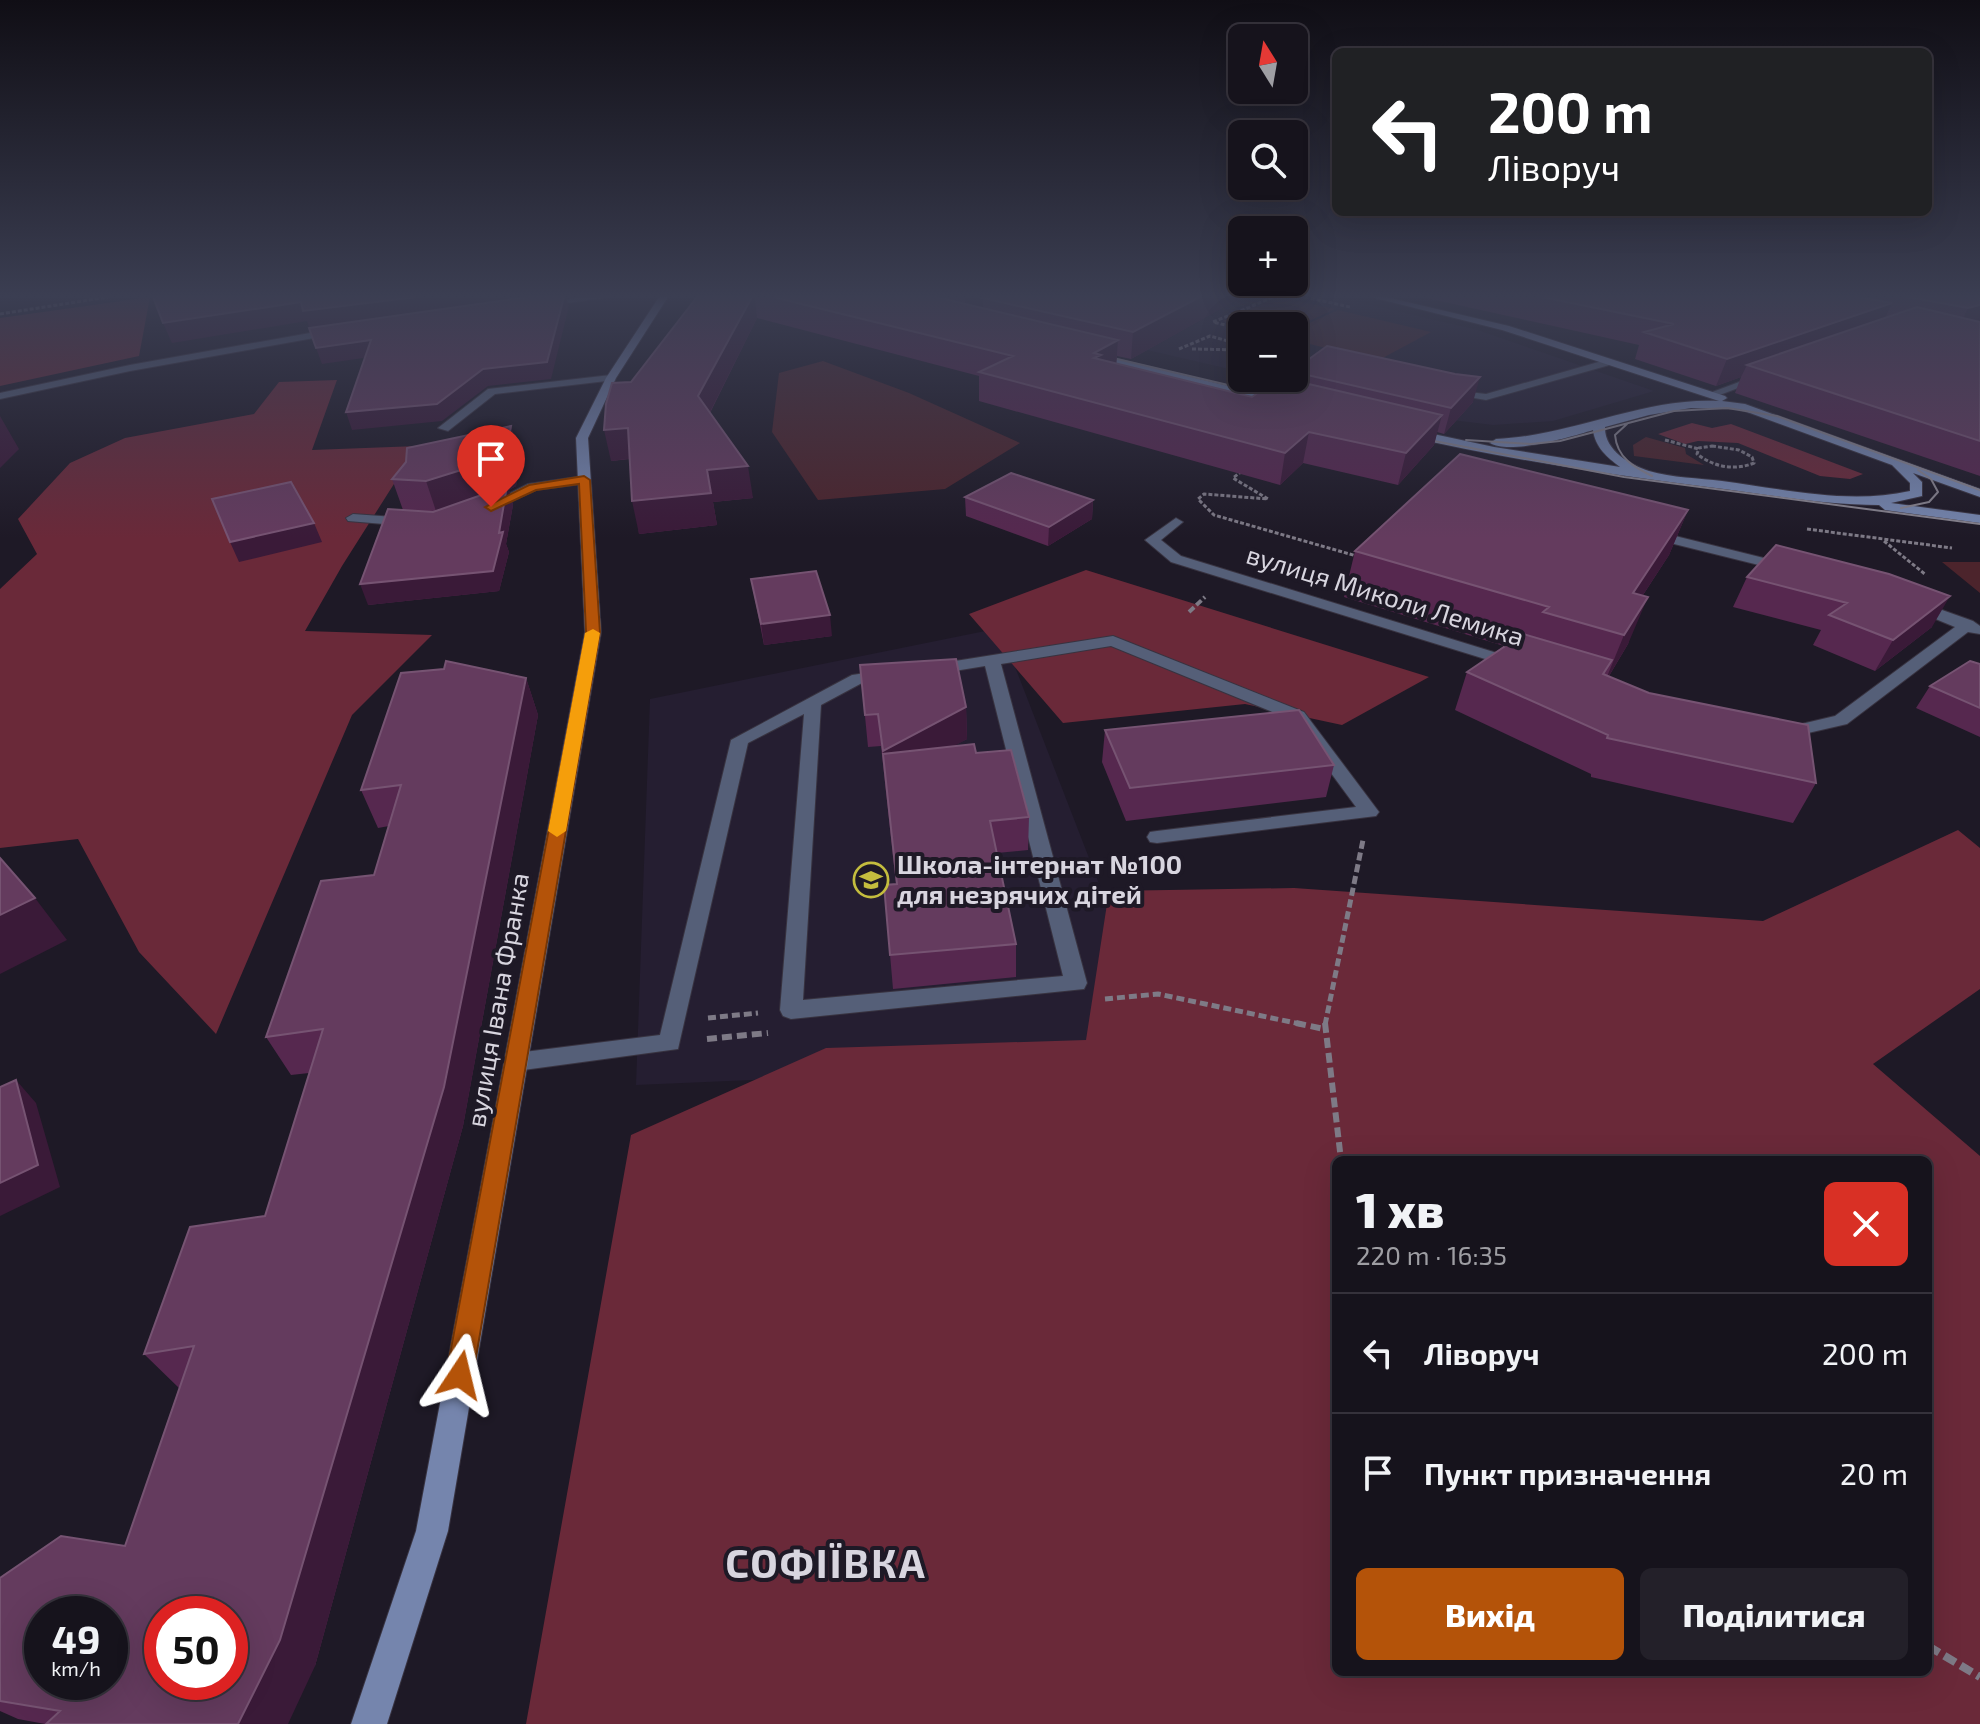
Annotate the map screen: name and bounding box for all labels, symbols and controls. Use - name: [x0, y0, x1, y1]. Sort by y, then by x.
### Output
- north arrow: [1228, 24, 1308, 104]
- map controls: [1228, 24, 1308, 392]
- text: 200 m: [1488, 77, 1653, 144]
- icon: left: [1356, 80, 1460, 184]
- button: search: [1228, 120, 1308, 200]
- text: Ліворуч: [1488, 145, 1620, 188]
- button: +: [1228, 216, 1308, 296]
- button: −: [1228, 312, 1308, 392]
- pin: [457, 425, 525, 507]
- icon: arrive: [469, 437, 513, 481]
- street label: вулиця Миколи Лемика: [1243, 538, 1528, 653]
- place label: Школа-інтернат №100 для незрячих дітей: [897, 848, 1182, 909]
- school or university icon: Школа-інтернат №100 для незрячих дітей: [852, 861, 890, 899]
- street label: вулиця Івана Франка: [459, 870, 535, 1129]
- text: 1 хв: [1356, 1180, 1444, 1238]
- button: close: [1824, 1182, 1908, 1266]
- text: 220 m · 16:35: [1356, 1239, 1507, 1270]
- icon: left: [1356, 1331, 1400, 1375]
- position arrow: [418, 1333, 502, 1417]
- text: Ліворуч: [1424, 1335, 1540, 1371]
- text: 200 m: [1822, 1335, 1908, 1371]
- icon: arrive: [1356, 1451, 1400, 1495]
- text: Пункт призначення: [1424, 1455, 1711, 1491]
- text: 20 m: [1840, 1455, 1908, 1491]
- district label: СОФІЇВКА: [725, 1538, 927, 1586]
- button: Вихід: [1356, 1568, 1624, 1660]
- button: Поділитися: [1640, 1568, 1908, 1660]
- speed limit sign: 50: [144, 1596, 248, 1700]
- text: 49: [51, 1614, 101, 1662]
- text: km/h: [51, 1656, 101, 1680]

